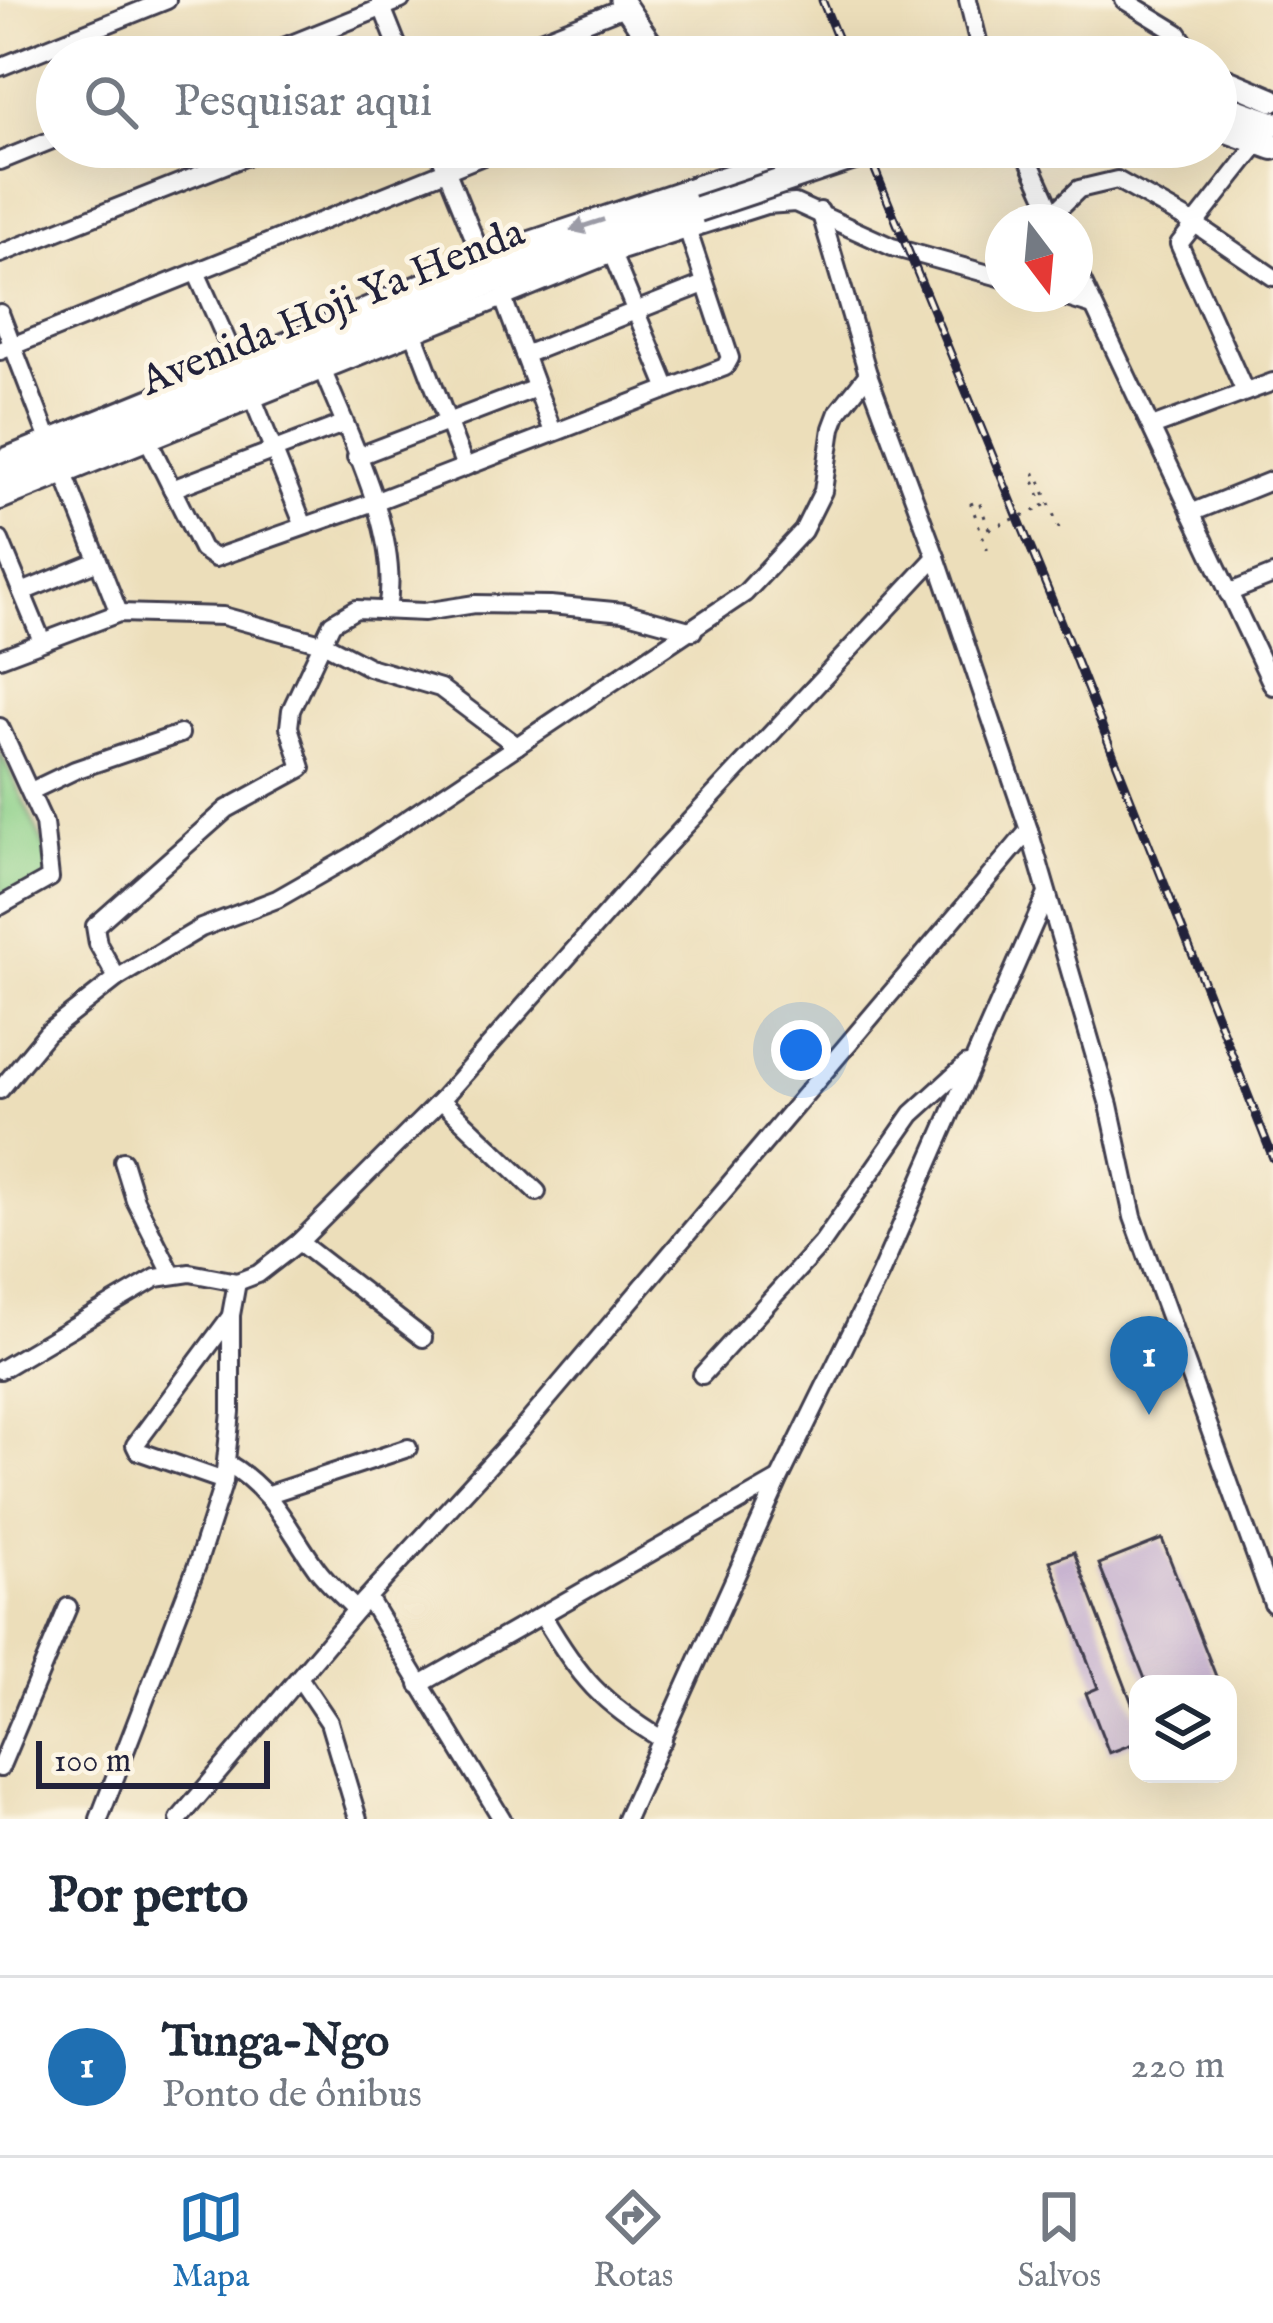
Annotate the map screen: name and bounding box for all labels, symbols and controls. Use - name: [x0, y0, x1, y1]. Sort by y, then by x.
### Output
- search box: [36, 36, 1237, 168]
- icon: search: [78, 69, 144, 135]
- text: Pesquisar aqui: [174, 74, 432, 131]
- north arrow: [985, 204, 1093, 312]
- street label: Avenida Hoji Ya Henda: [133, 207, 533, 410]
- one-way arrow: [569, 217, 605, 235]
- your location: [771, 1020, 831, 1080]
- pin: 1: [1110, 1316, 1188, 1415]
- map controls: [1129, 1675, 1237, 1783]
- button: layers: [1129, 1675, 1237, 1783]
- scale bar: [36, 1735, 270, 1788]
- text: 100 m: [54, 1741, 131, 1783]
- text: Por perto: [48, 1865, 248, 1930]
- text: Tunga-Ngo: [162, 2014, 389, 2071]
- text: 1: [80, 2042, 94, 2091]
- text: 220 m: [1131, 2042, 1225, 2091]
- text: Ponto de ônibus: [162, 2071, 422, 2120]
- tab: Mapa: [172, 2184, 249, 2298]
- tab: Rotas: [594, 2184, 673, 2298]
- tab: Salvos: [1017, 2184, 1101, 2298]

